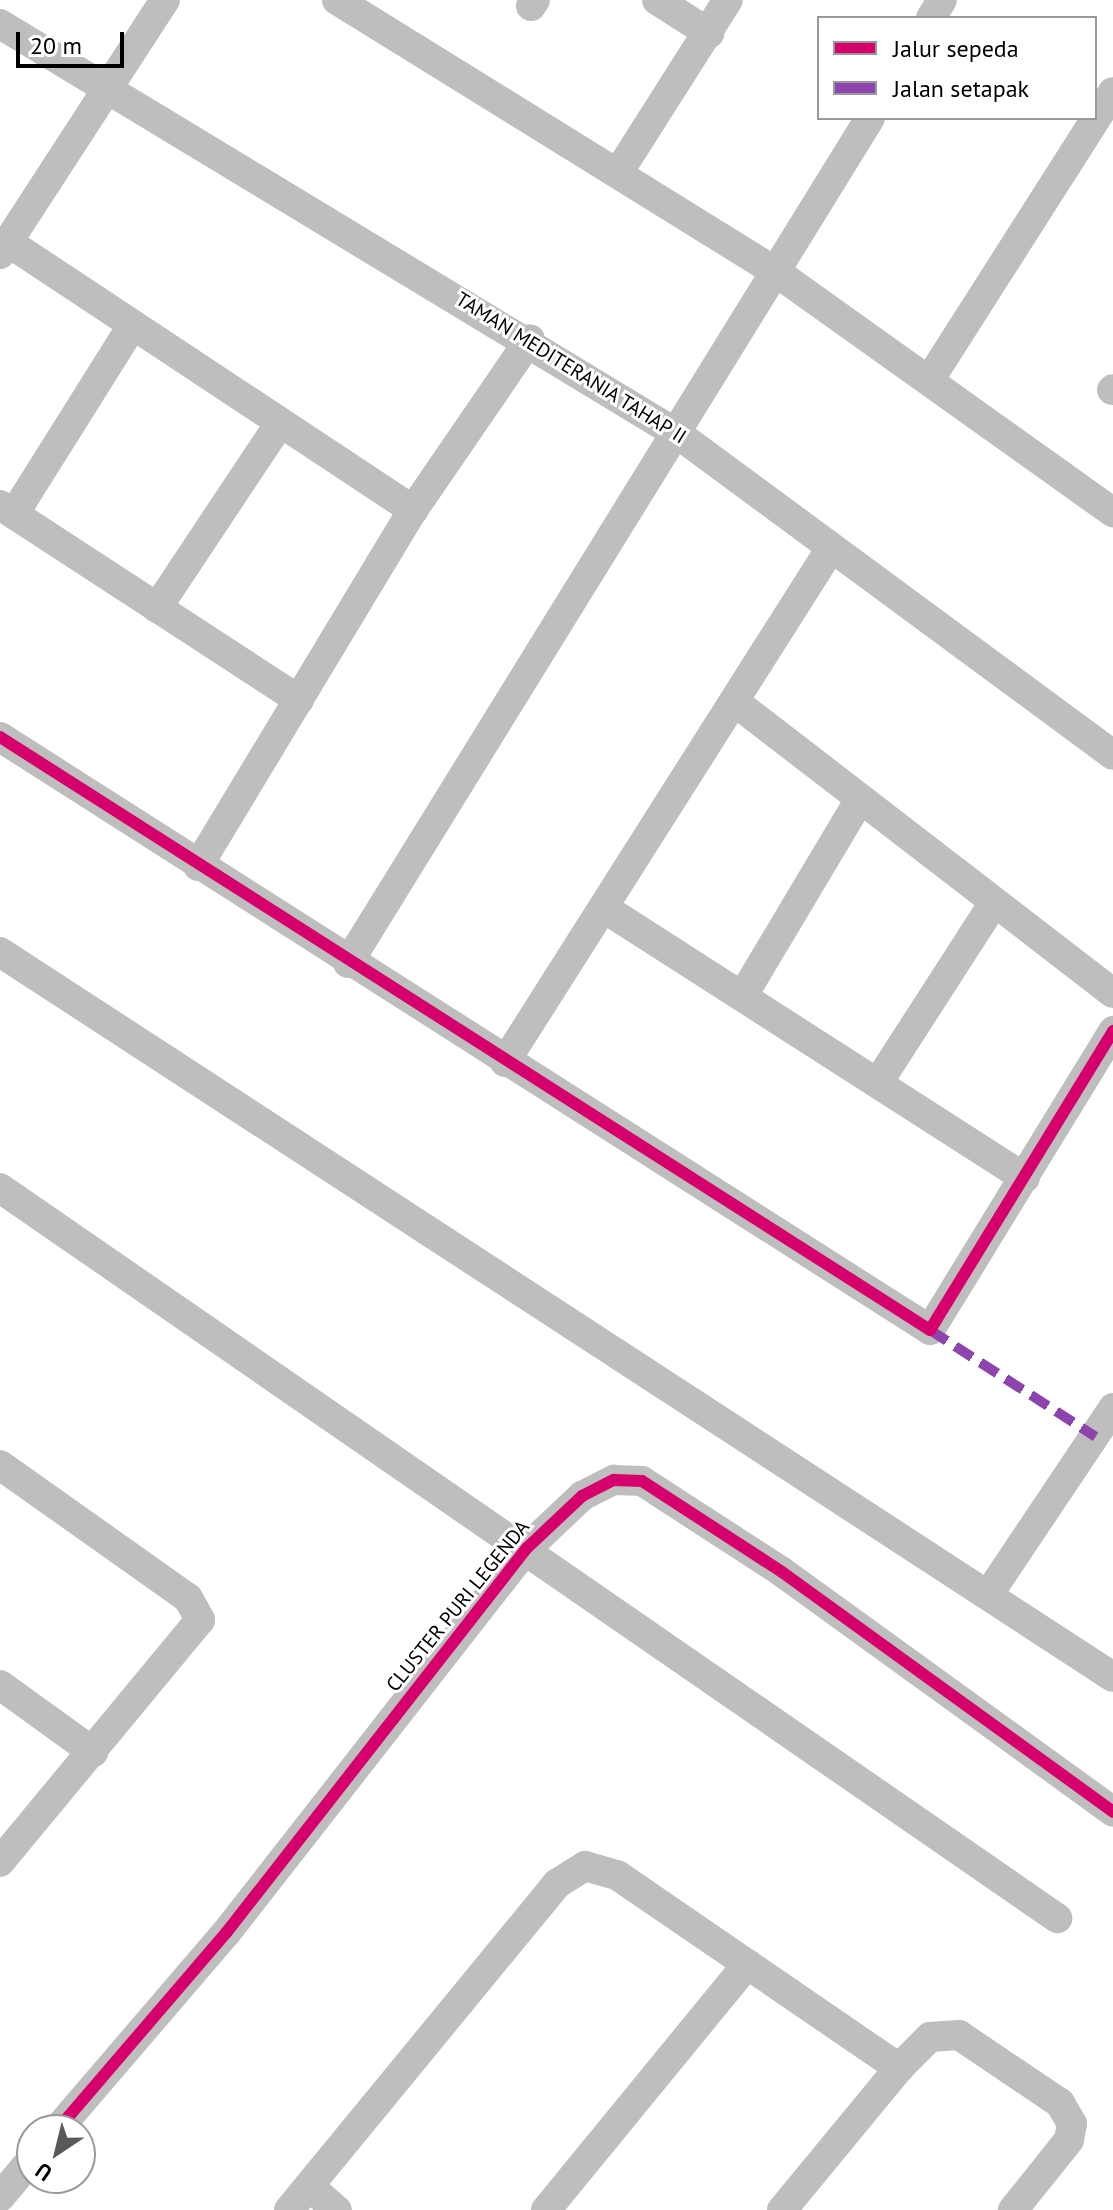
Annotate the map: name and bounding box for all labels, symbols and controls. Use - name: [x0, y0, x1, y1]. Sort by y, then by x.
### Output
- scale bar: [20, 16, 128, 66]
- legend: [817, 16, 1097, 120]
- text: 20 m: [30, 30, 82, 61]
- text: Jalur sepeda: [893, 33, 1019, 64]
- text: Jalan setapak: [893, 73, 1029, 104]
- street label: TAMAN MEDITERANIA TAHAP II: [450, 286, 692, 450]
- street label: CLUSTER PURI LEGENDA: [381, 1515, 535, 1697]
- north arrow: [16, 2114, 96, 2194]
- text: U: [30, 2157, 57, 2187]

